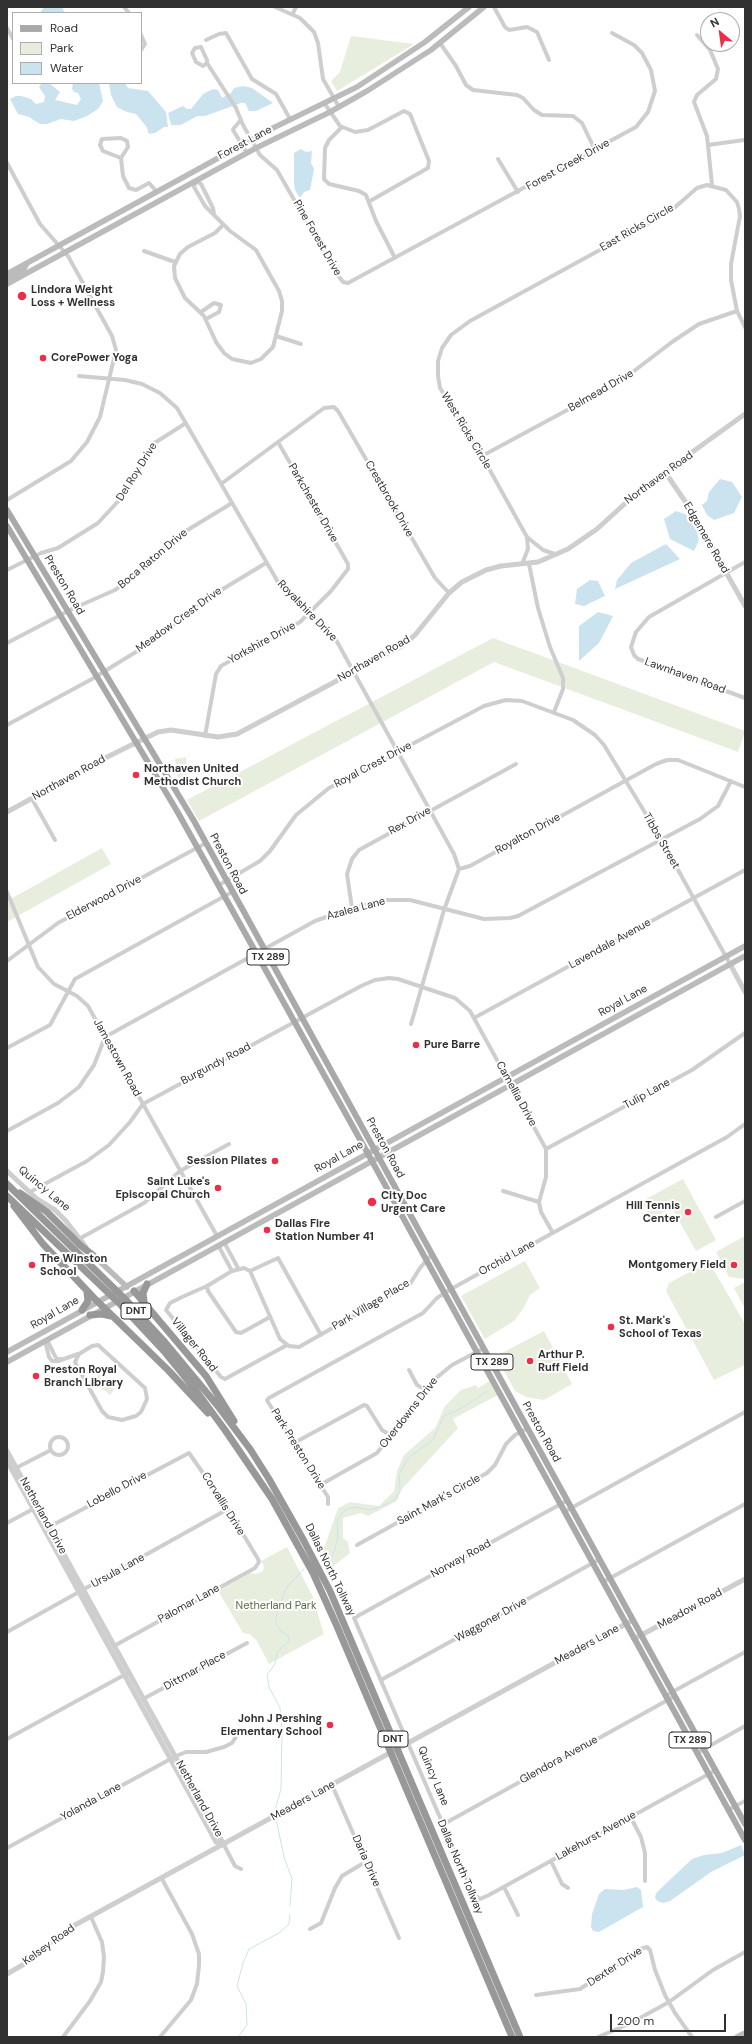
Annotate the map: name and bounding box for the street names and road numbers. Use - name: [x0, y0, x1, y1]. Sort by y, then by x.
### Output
- street label: Forest Lane: [216, 123, 274, 163]
- street label: Forest Creek Drive: [524, 137, 612, 193]
- street label: Pine Forest Drive: [290, 198, 344, 278]
- street label: East Ricks Circle: [598, 201, 676, 255]
- street label: Belmead Drive: [566, 367, 636, 415]
- street label: West Ricks Circle: [438, 390, 494, 472]
- street label: Del Roy Drive: [114, 440, 160, 504]
- street label: Northaven Road: [622, 449, 696, 507]
- street label: Crestbrook Drive: [362, 459, 416, 539]
- street label: Parkchester Drive: [285, 461, 341, 545]
- street label: Edgemere Road: [680, 500, 732, 576]
- street label: Boca Raton Drive: [116, 526, 190, 592]
- street label: Preston Road: [41, 553, 87, 617]
- street label: Royalshire Drive: [274, 578, 340, 644]
- street label: Meadow Crest Drive: [134, 585, 224, 655]
- street label: Yorkshire Drive: [226, 619, 298, 667]
- street label: Northaven Road: [336, 633, 412, 685]
- street label: Lawnhaven Road: [643, 655, 727, 697]
- street label: Royal Crest Drive: [332, 739, 414, 791]
- street label: Northaven Road: [30, 753, 108, 803]
- street label: Rex Drive: [386, 804, 434, 838]
- street label: Royalton Drive: [493, 811, 563, 857]
- street label: Tibbs Street: [640, 811, 682, 871]
- street label: Preston Road: [206, 831, 250, 897]
- street label: Elderwood Drive: [64, 873, 144, 923]
- street label: Azalea Lane: [325, 895, 387, 923]
- street label: Lavendale Avenue: [567, 916, 653, 972]
- road number: TX 289: [247, 949, 289, 965]
- street label: Royal Lane: [596, 982, 650, 1020]
- street label: Jamestown Road: [90, 1017, 144, 1099]
- street label: Burgundy Road: [179, 1040, 253, 1088]
- street label: Camellia Drive: [493, 1059, 539, 1129]
- street label: Tulip Lane: [621, 1076, 673, 1112]
- street label: Preston Road: [363, 1115, 407, 1181]
- street label: Royal Lane: [312, 1138, 366, 1176]
- street label: Quincy Lane: [15, 1164, 73, 1214]
- street label: Orchid Lane: [477, 1237, 537, 1279]
- street label: Park Village Place: [330, 1277, 412, 1333]
- street label: Royal Lane: [28, 1294, 82, 1332]
- road number: DNT: [121, 1303, 151, 1319]
- street label: Villager Road: [168, 1315, 220, 1375]
- road number: TX 289: [471, 1354, 513, 1370]
- street label: Overdowns Drive: [377, 1375, 441, 1451]
- street label: Preston Road: [519, 1399, 563, 1465]
- street label: Park Preston Drive: [268, 1406, 328, 1492]
- street label: Lobello Drive: [85, 1469, 149, 1511]
- street label: Corvallis Drive: [198, 1470, 248, 1538]
- street label: Saint Mark's Circle: [395, 1472, 483, 1528]
- street label: Netherland Drive: [17, 1476, 69, 1556]
- street label: Dallas North Tollway: [302, 1522, 358, 1618]
- street label: Norway Road: [429, 1537, 493, 1581]
- street label: Ursula Lane: [89, 1551, 147, 1591]
- street label: Palomar Lane: [156, 1582, 222, 1626]
- street label: Meadow Road: [655, 1586, 725, 1632]
- street label: Waggoner Drive: [453, 1595, 529, 1645]
- street label: Meaders Lane: [553, 1622, 621, 1668]
- street label: Dittmar Place: [162, 1649, 228, 1693]
- road number: DNT: [378, 1731, 408, 1747]
- road number: TX 289: [669, 1732, 711, 1748]
- street label: Glendora Avenue: [518, 1733, 600, 1787]
- street label: Quincy Lane: [415, 1744, 451, 1808]
- street label: Netherland Drive: [173, 1759, 225, 1839]
- street label: Meaders Lane: [269, 1778, 337, 1824]
- street label: Yolanda Lane: [59, 1780, 123, 1824]
- street label: Lakehurst Avenue: [554, 1808, 638, 1864]
- street label: Dallas North Tollway: [434, 1818, 486, 1916]
- street label: Daria Drive: [349, 1833, 383, 1889]
- street label: Kelsey Road: [20, 1922, 78, 1968]
- street label: Dexter Drive: [585, 1944, 645, 1990]

